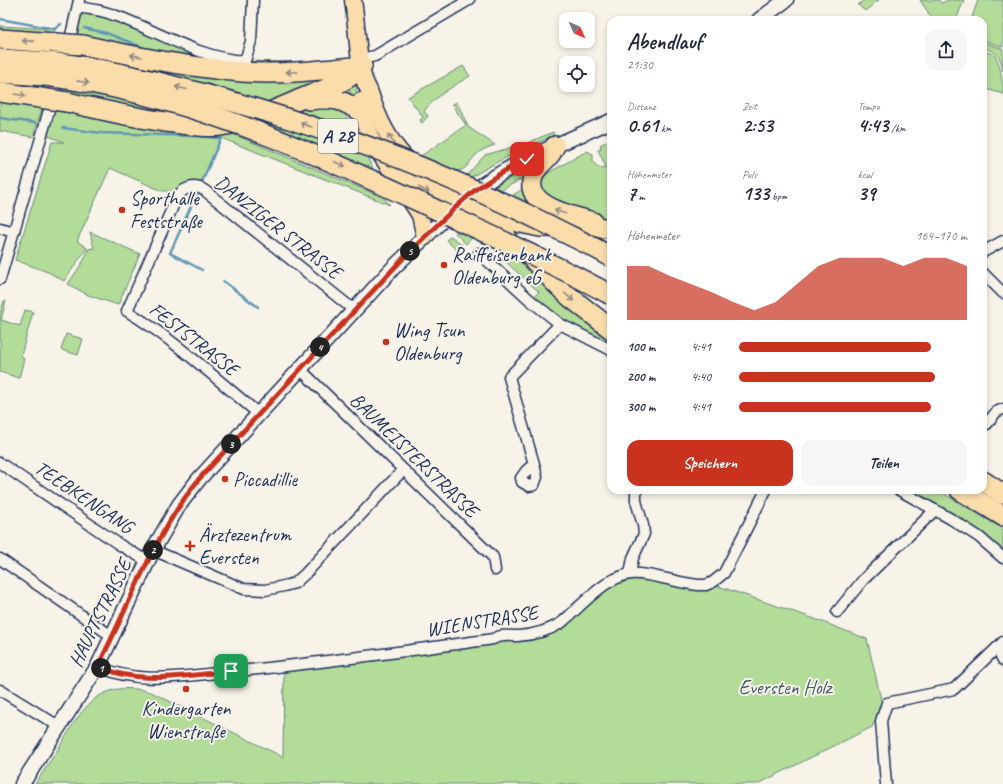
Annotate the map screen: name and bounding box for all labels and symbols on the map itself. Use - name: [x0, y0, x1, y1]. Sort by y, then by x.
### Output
- north arrow: [559, 12, 595, 48]
- one-way arrow: [22, 37, 35, 44]
- one-way arrow: [130, 52, 143, 60]
- one-way arrow: [286, 68, 299, 76]
- one-way arrow: [77, 79, 90, 87]
- one-way arrow: [175, 84, 188, 91]
- one-way arrow: [13, 91, 26, 99]
- road number: A 28: [318, 119, 358, 153]
- one-way arrow: [300, 120, 312, 128]
- one-way arrow: [386, 133, 394, 145]
- pin: [510, 142, 544, 176]
- one-way arrow: [333, 161, 345, 169]
- street label: DANZIGER STRASSE: [209, 170, 349, 286]
- place label: Sporthalle Feststraße: [130, 186, 203, 234]
- one-way arrow: [418, 187, 430, 194]
- marker: Sporthalle Feststraße: [117, 205, 127, 215]
- one-way arrow: [554, 208, 567, 215]
- pin: 5: [400, 241, 420, 261]
- place label: Raiffeisenbank Oldenburg eG: [452, 242, 552, 290]
- marker: Raiffeisenbank Oldenburg eG: [439, 260, 449, 270]
- one-way arrow: [564, 292, 575, 301]
- street label: FESTSTRASSE: [145, 297, 246, 383]
- place label: Wing Tsun Oldenburg: [394, 318, 465, 366]
- pin: 4: [310, 337, 330, 357]
- marker: Wing Tsun Oldenburg: [381, 337, 391, 347]
- street label: BAUMEISTERSTRASSE: [344, 387, 485, 524]
- pin: 3: [221, 434, 241, 454]
- street label: TEEBKENGANG: [30, 455, 140, 540]
- place label: Piccadillie: [233, 467, 298, 492]
- marker: Piccadillie: [220, 474, 230, 484]
- place label: Ärztezentrum Eversten: [199, 522, 293, 570]
- pin: 2: [143, 540, 163, 560]
- marker: Ärztezentrum Eversten: [184, 540, 196, 552]
- street label: HAUPTSTRASSE: [63, 553, 138, 671]
- street label: WIENSTRASSE: [425, 599, 542, 642]
- pin: [214, 654, 248, 688]
- pin: 1: [91, 658, 111, 678]
- park label: Eversten Holz: [739, 675, 834, 700]
- marker: Kindergarten Wienstraße: [181, 684, 191, 694]
- place label: Kindergarten Wienstraße: [141, 696, 232, 744]

